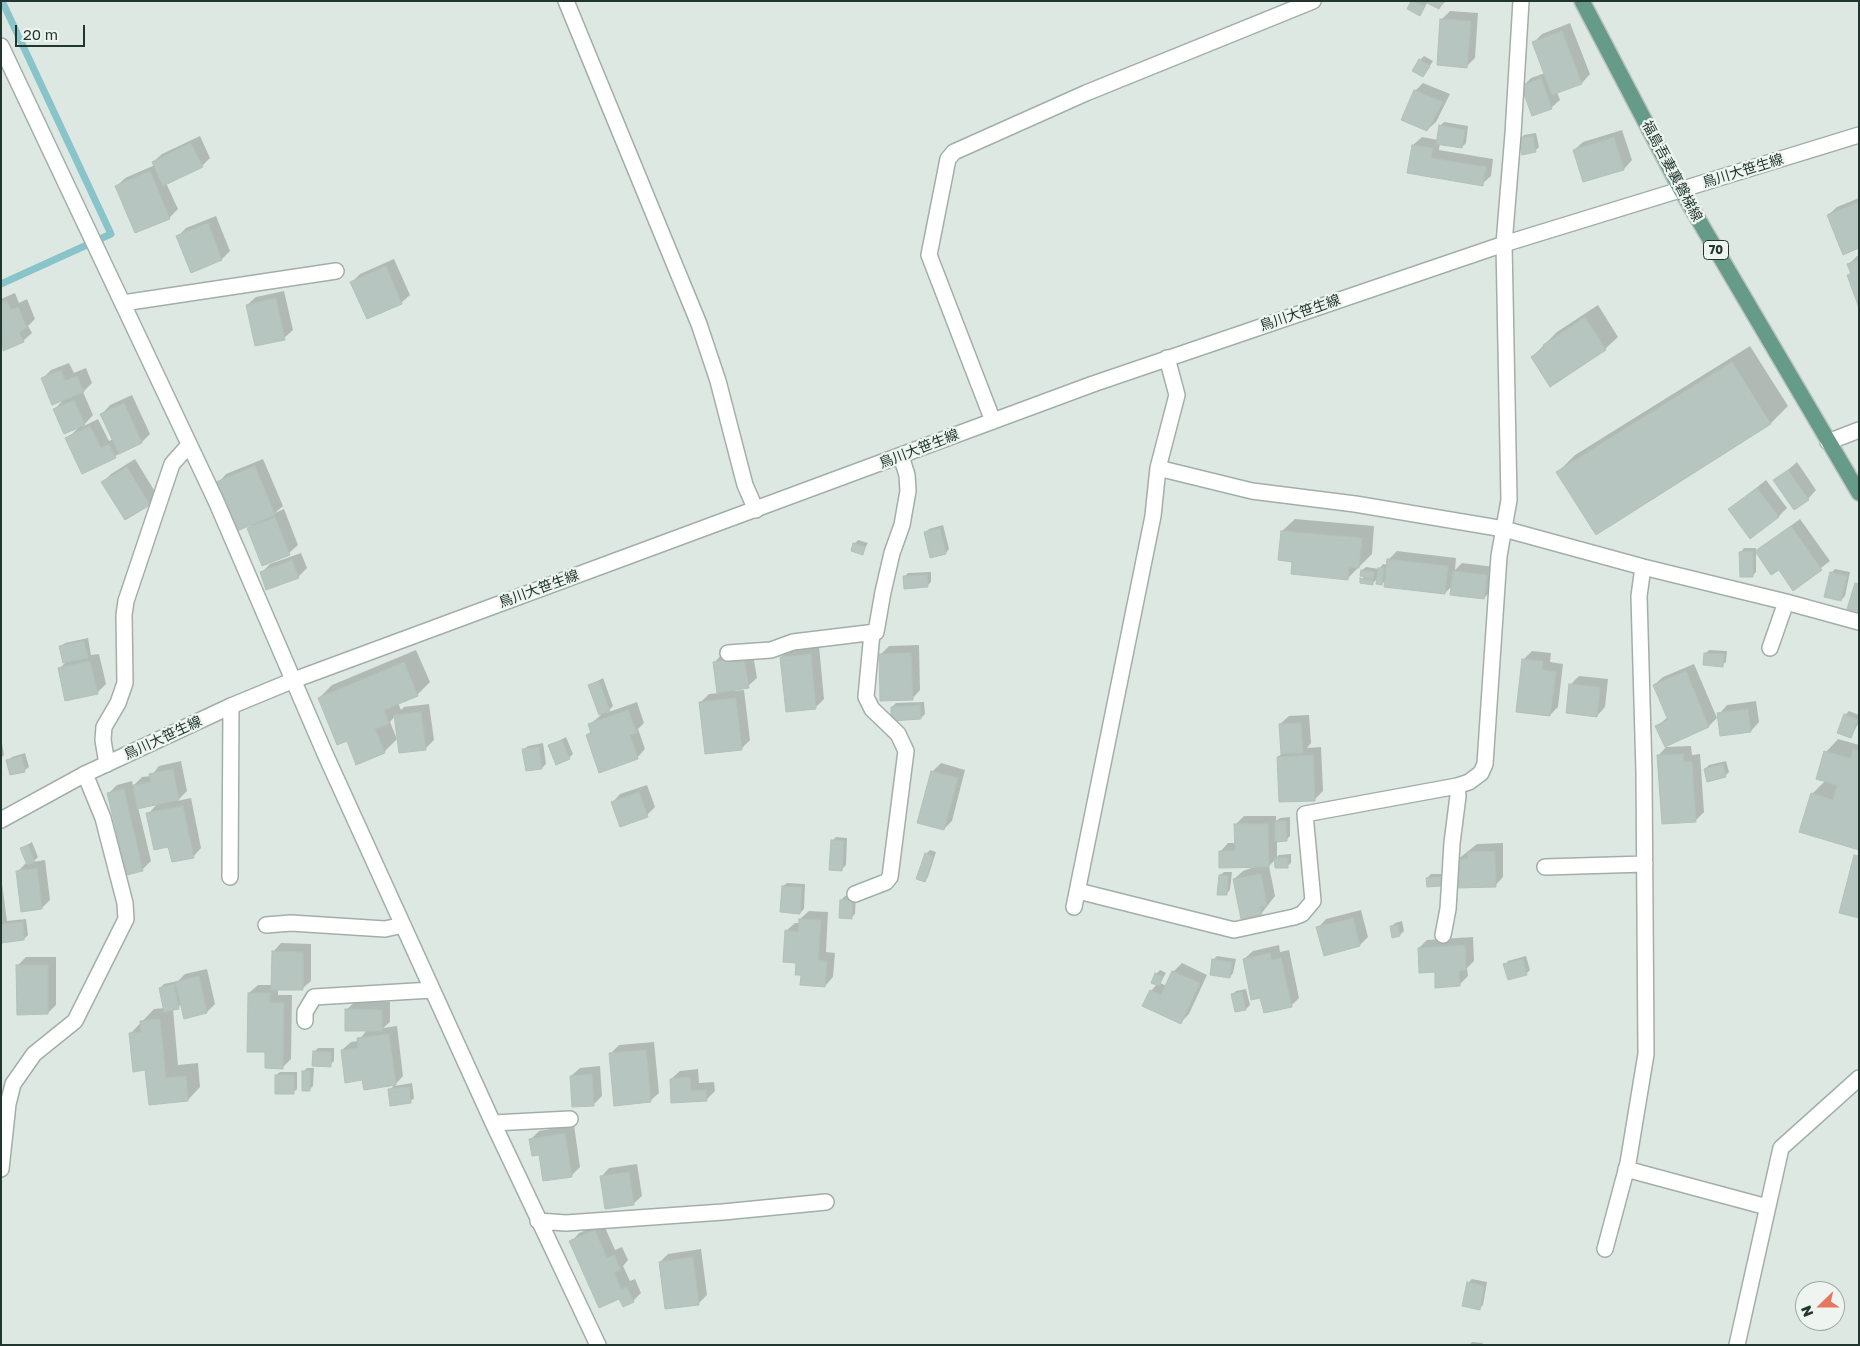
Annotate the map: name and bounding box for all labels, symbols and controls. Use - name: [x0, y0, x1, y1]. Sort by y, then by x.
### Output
- scale bar: [18, 15, 88, 47]
- text: 20 m: [23, 25, 58, 43]
- street label: 福島吾妻裏磐梯線: [1638, 118, 1706, 224]
- street label: 鳥川大笹生線: [1700, 151, 1786, 191]
- road number: 70: [1704, 240, 1728, 260]
- street label: 鳥川大笹生線: [1258, 291, 1342, 335]
- street label: 鳥川大笹生線: [877, 426, 961, 472]
- street label: 鳥川大笹生線: [497, 567, 581, 611]
- street label: 鳥川大笹生線: [121, 713, 205, 763]
- north arrow: [1795, 1281, 1845, 1331]
- text: N: [1797, 1303, 1816, 1320]

